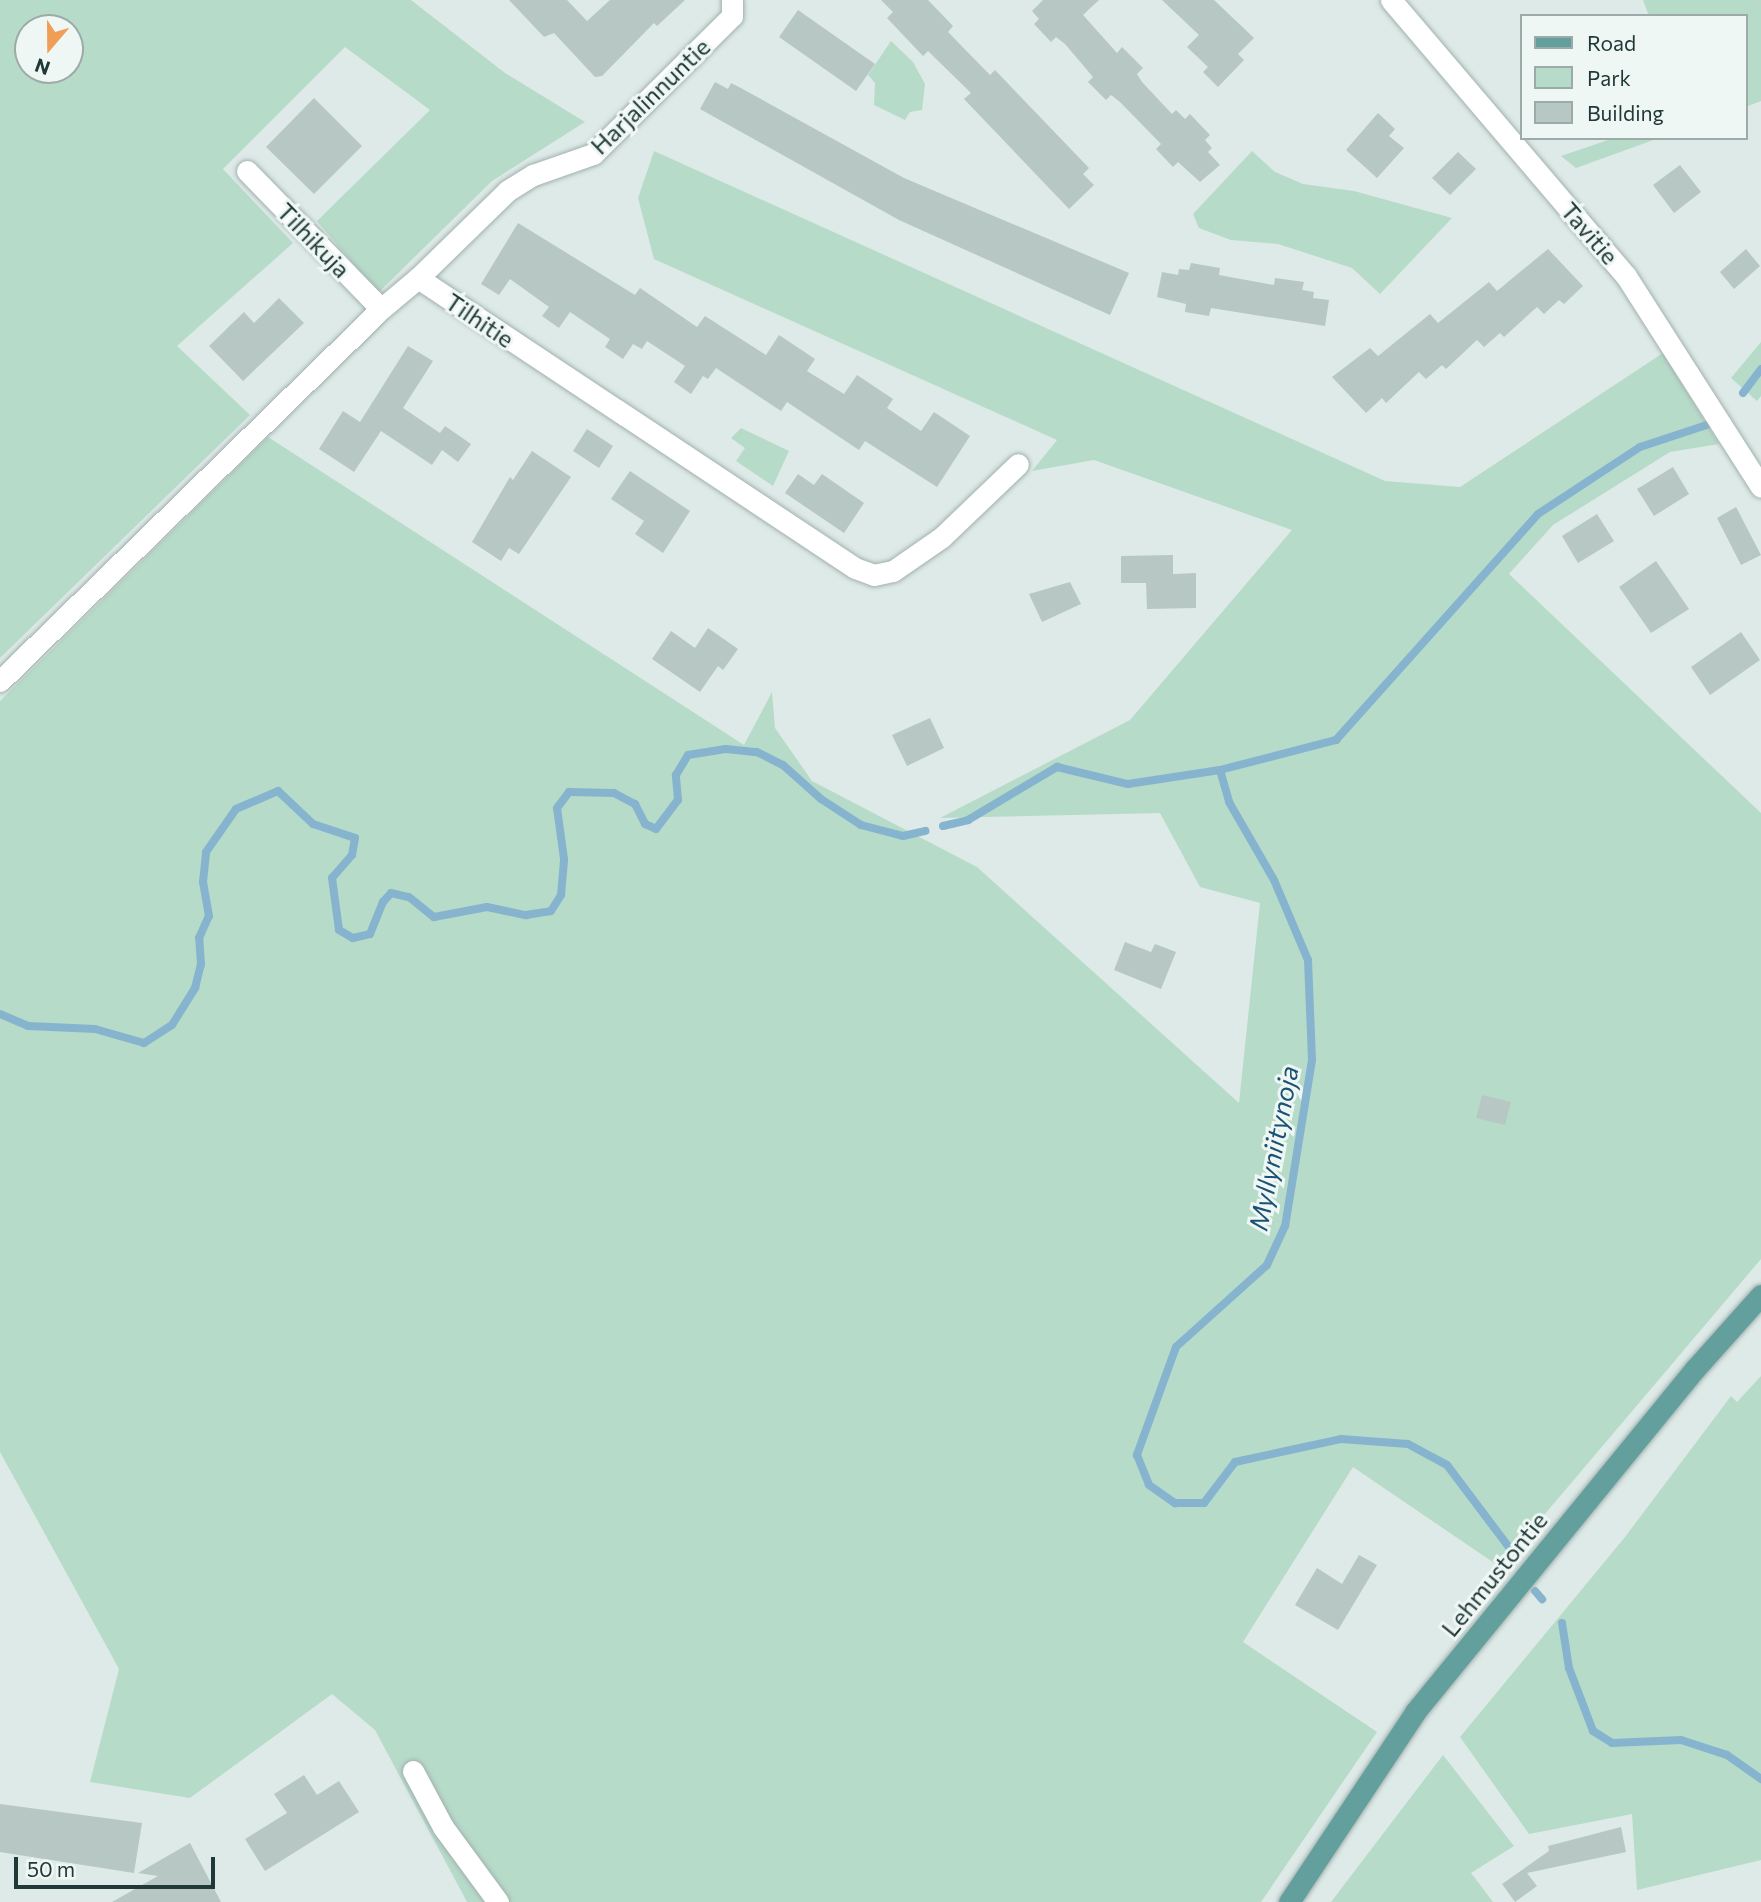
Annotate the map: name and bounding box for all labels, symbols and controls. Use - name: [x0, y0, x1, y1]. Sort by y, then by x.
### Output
- north arrow: [14, 14, 84, 84]
- legend: [1520, 14, 1747, 140]
- text: Road: [1587, 30, 1636, 55]
- street label: Harjalinnuntie: [584, 32, 716, 160]
- text: N: [32, 54, 53, 81]
- text: Park: [1587, 65, 1631, 90]
- text: Building: [1587, 100, 1664, 125]
- street label: Tavitie: [1555, 196, 1625, 270]
- street label: Tilhikuja: [271, 197, 357, 283]
- street label: Tilhitie: [440, 287, 520, 353]
- water label: Myllyniitynoja: [1242, 1063, 1304, 1233]
- street label: Lehmustontie: [1435, 1506, 1553, 1642]
- scale bar: [18, 1842, 219, 1886]
- text: 50 m: [27, 1856, 75, 1881]

